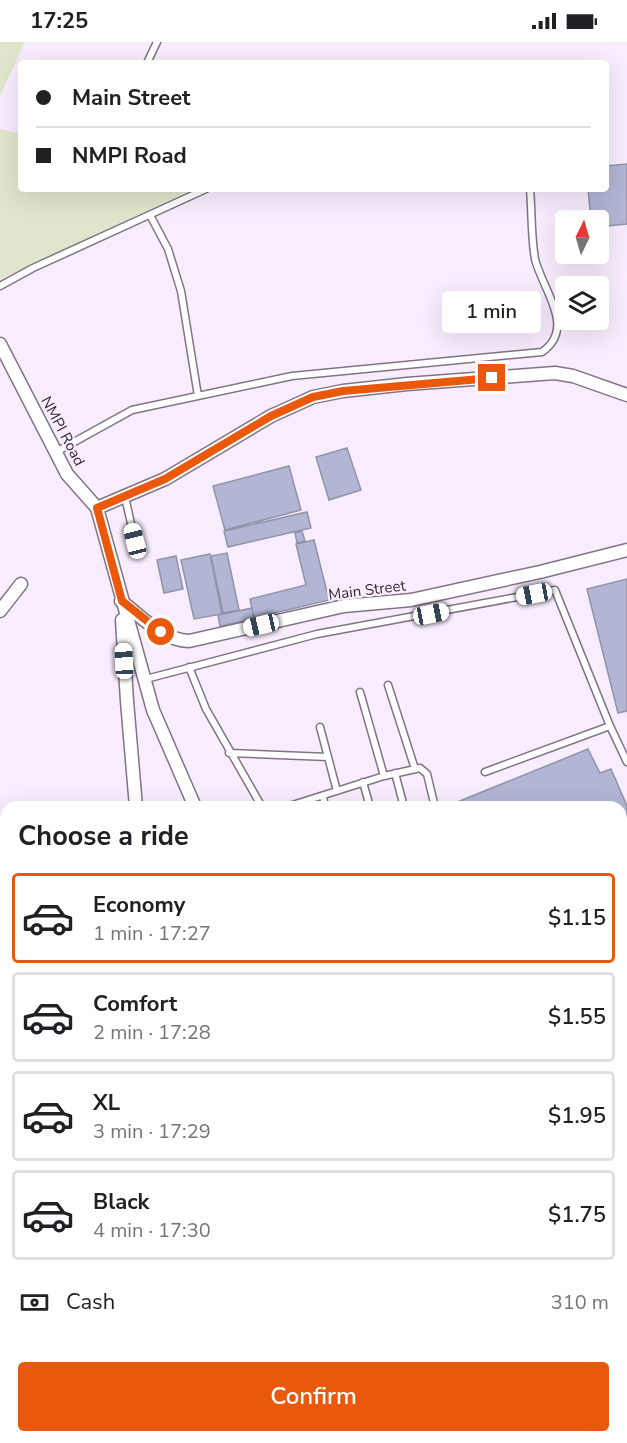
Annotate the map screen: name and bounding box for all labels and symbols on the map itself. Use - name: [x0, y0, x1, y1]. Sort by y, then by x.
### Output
- north arrow: [555, 210, 609, 264]
- callout: 1 min: [442, 291, 542, 333]
- route end: [478, 364, 505, 391]
- street label: NMPI Road: [36, 393, 90, 469]
- car: [122, 521, 148, 561]
- street label: Main Street: [327, 575, 407, 605]
- car: [515, 582, 553, 606]
- car: [412, 602, 450, 626]
- car: [241, 612, 281, 638]
- route start: [147, 618, 174, 645]
- car: [114, 643, 134, 679]

